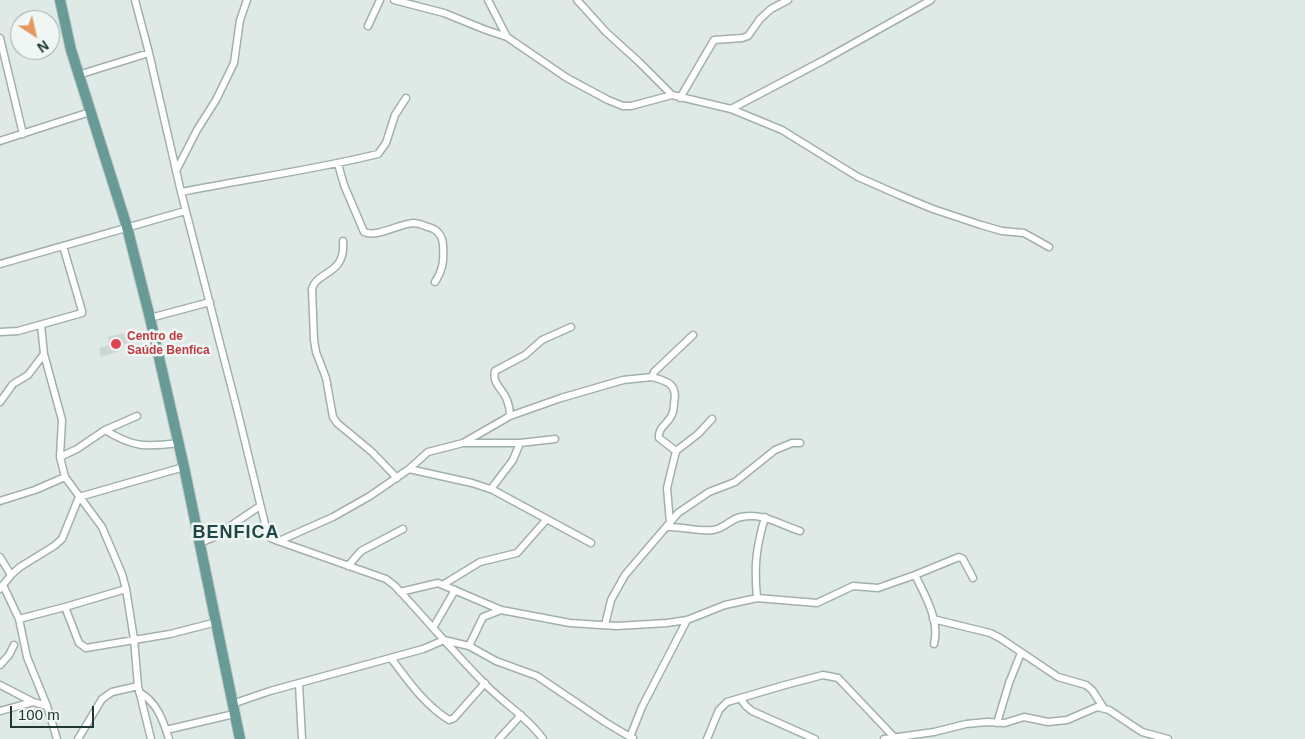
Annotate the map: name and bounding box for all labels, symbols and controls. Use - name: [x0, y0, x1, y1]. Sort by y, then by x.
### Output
- north arrow: [10, 10, 60, 60]
- text: N: [34, 37, 52, 56]
- place label: Centro de Saúde Benfica: [127, 330, 210, 358]
- marker: Centro de Saúde Benfica: [109, 337, 123, 351]
- district label: BENFICA: [192, 522, 280, 544]
- scale bar: [12, 696, 96, 728]
- text: 100 m: [18, 706, 60, 723]

